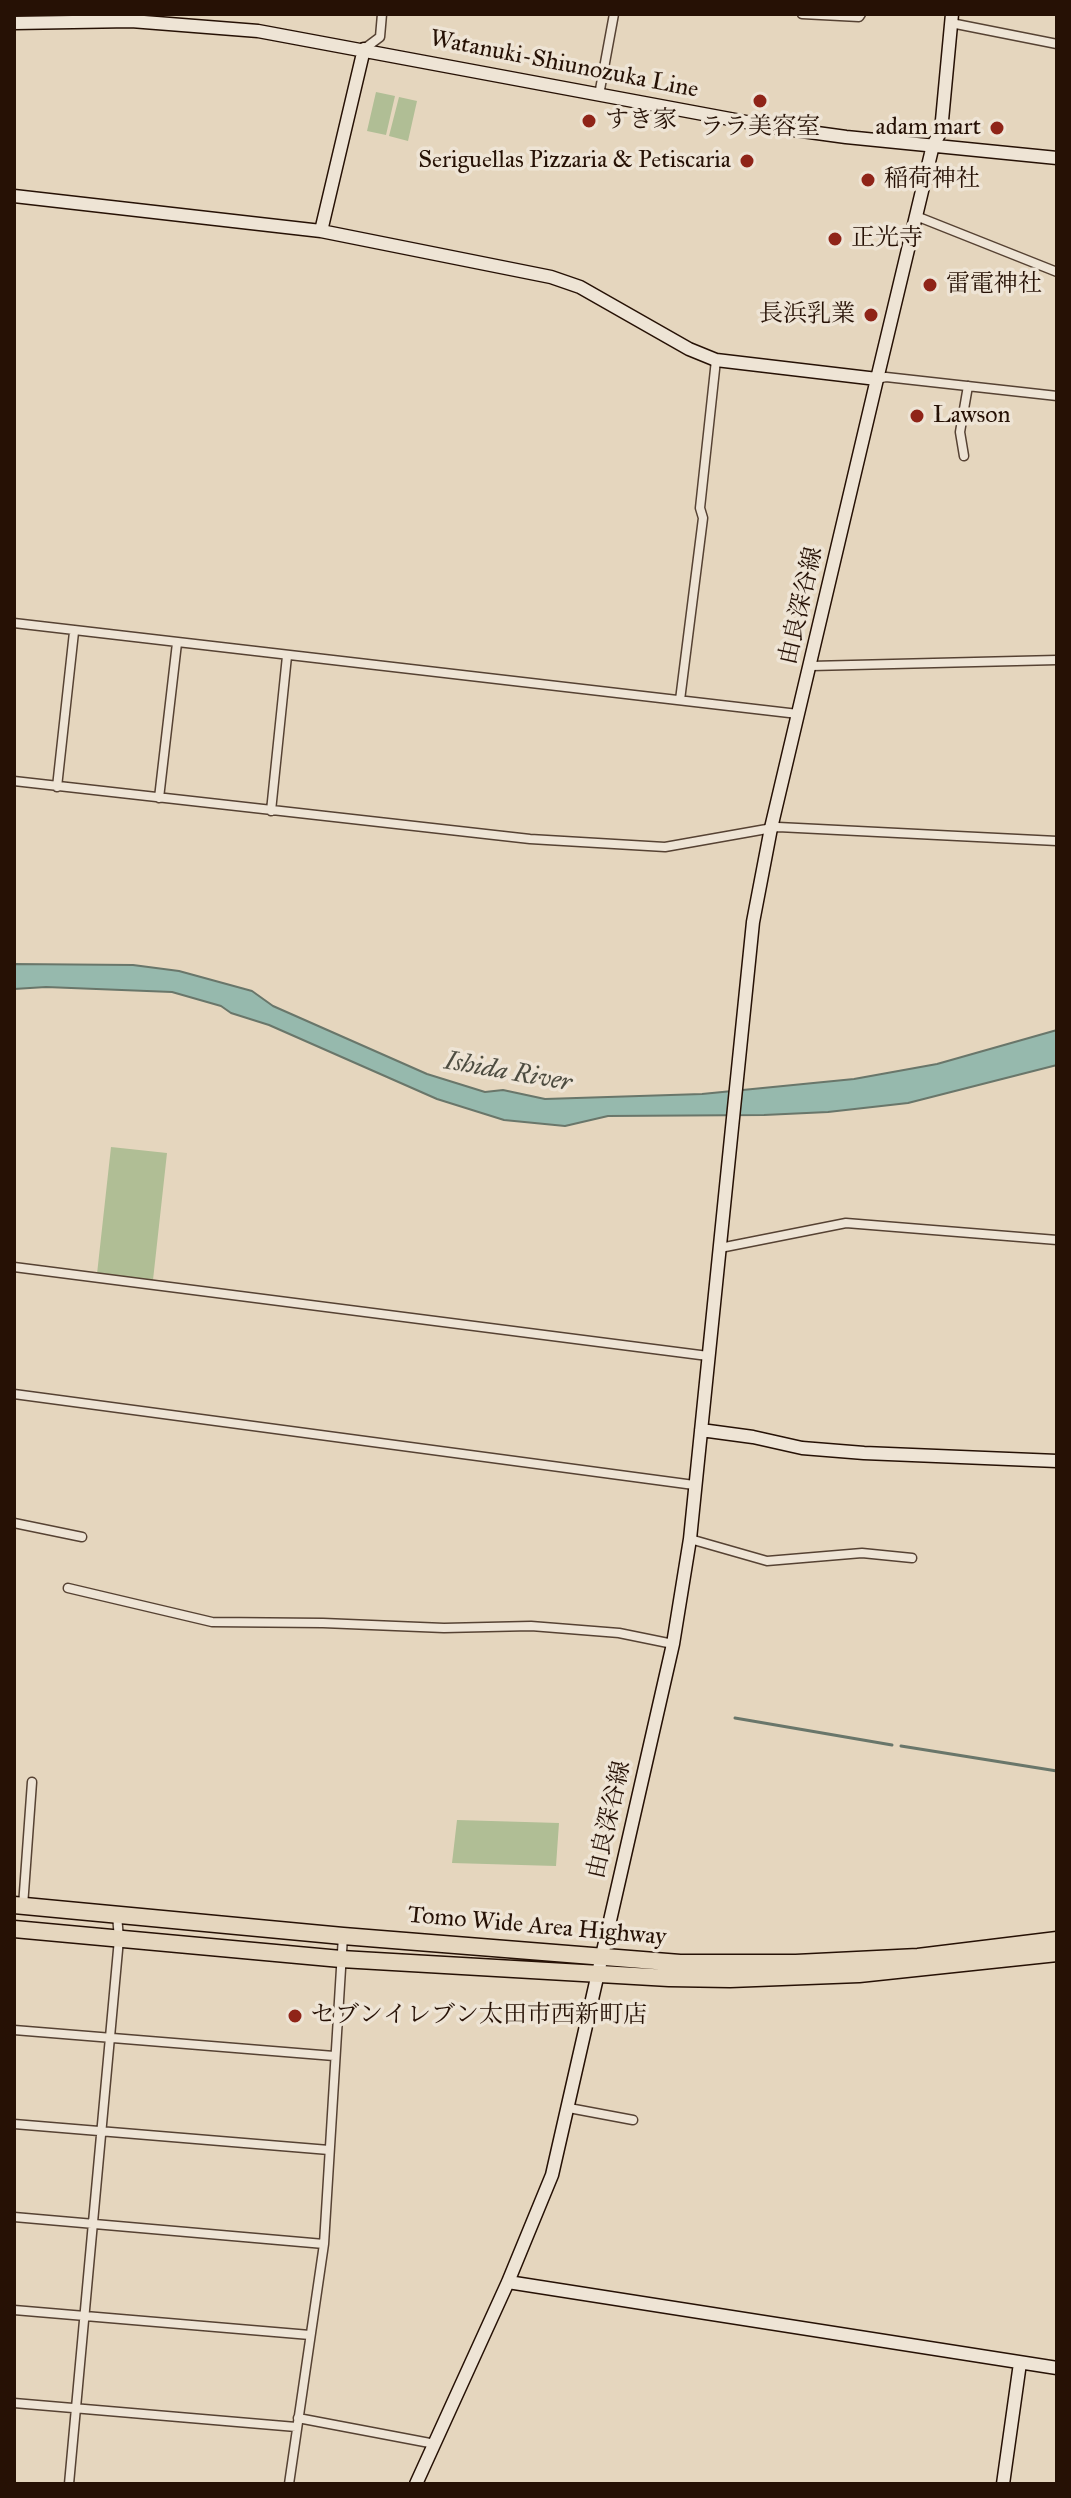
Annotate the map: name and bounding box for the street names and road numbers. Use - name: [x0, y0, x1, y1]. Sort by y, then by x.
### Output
- street label: Watanuki-Shiunozuka Line: [427, 25, 701, 105]
- street label: 由良深谷線: [774, 544, 830, 668]
- street label: 由良深谷線: [582, 1758, 638, 1882]
- street label: Tomo Wide Area Highway: [407, 1901, 667, 1953]

